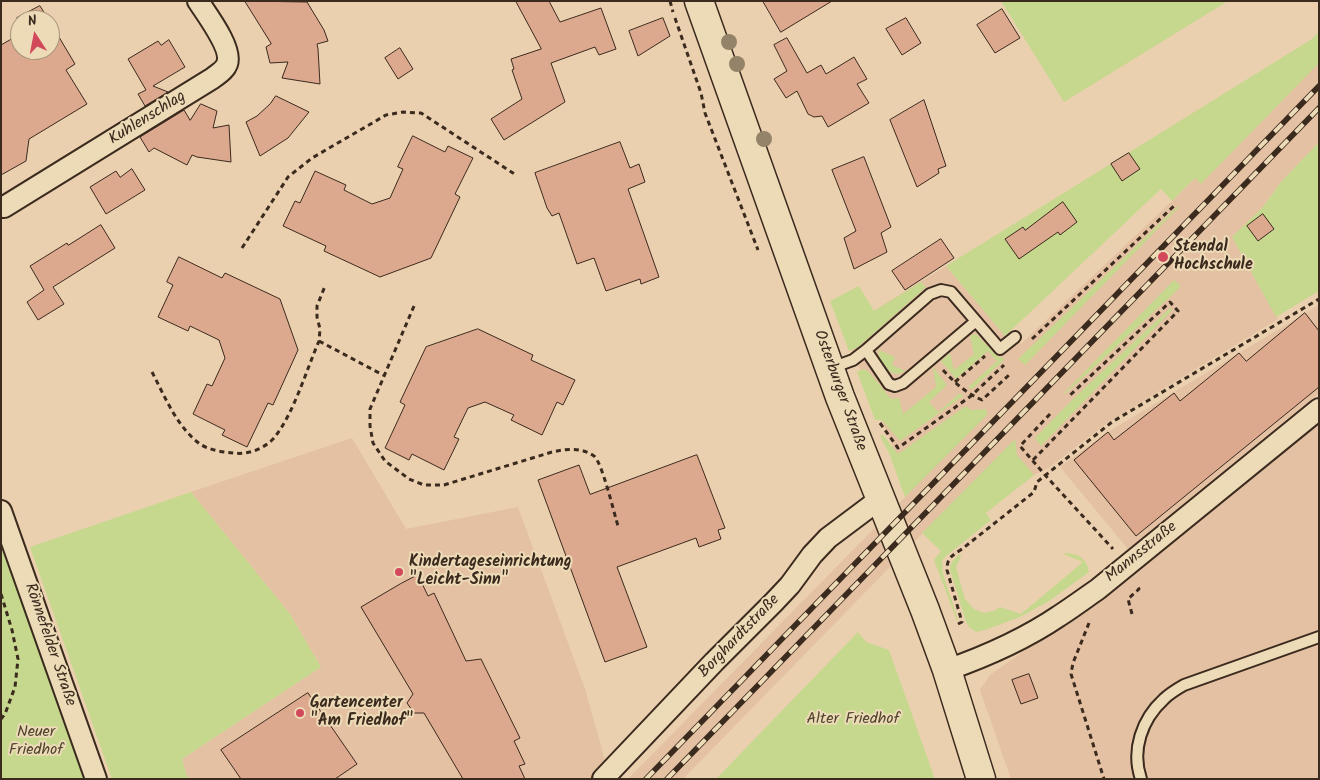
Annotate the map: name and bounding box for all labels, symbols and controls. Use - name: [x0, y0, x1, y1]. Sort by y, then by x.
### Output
- north arrow: [10, 10, 60, 60]
- text: N: [26, 10, 39, 33]
- street label: Kuhlenschlag: [106, 88, 190, 150]
- place label: Stendal Hochschule: [1174, 238, 1253, 276]
- marker: Stendal Hochschule: [1156, 250, 1170, 264]
- street label: Osterburger Straße: [808, 328, 870, 454]
- street label: Mannsstraße: [1102, 518, 1182, 588]
- place label: Kindertageseinrichtung "Leicht-Sinn": [409, 553, 571, 591]
- marker: Kindertageseinrichtung "Leicht-Sinn": [393, 566, 405, 578]
- street label: Rönnefelder Straße: [19, 581, 79, 709]
- street label: Borghardtstraße: [695, 591, 785, 683]
- place label: Gartencenter "Am Friedhof": [310, 694, 413, 732]
- marker: Gartencenter "Am Friedhof": [294, 707, 306, 719]
- park label: Alter Friedhof: [806, 710, 900, 730]
- park label: Neuer Friedhof: [9, 723, 63, 761]

